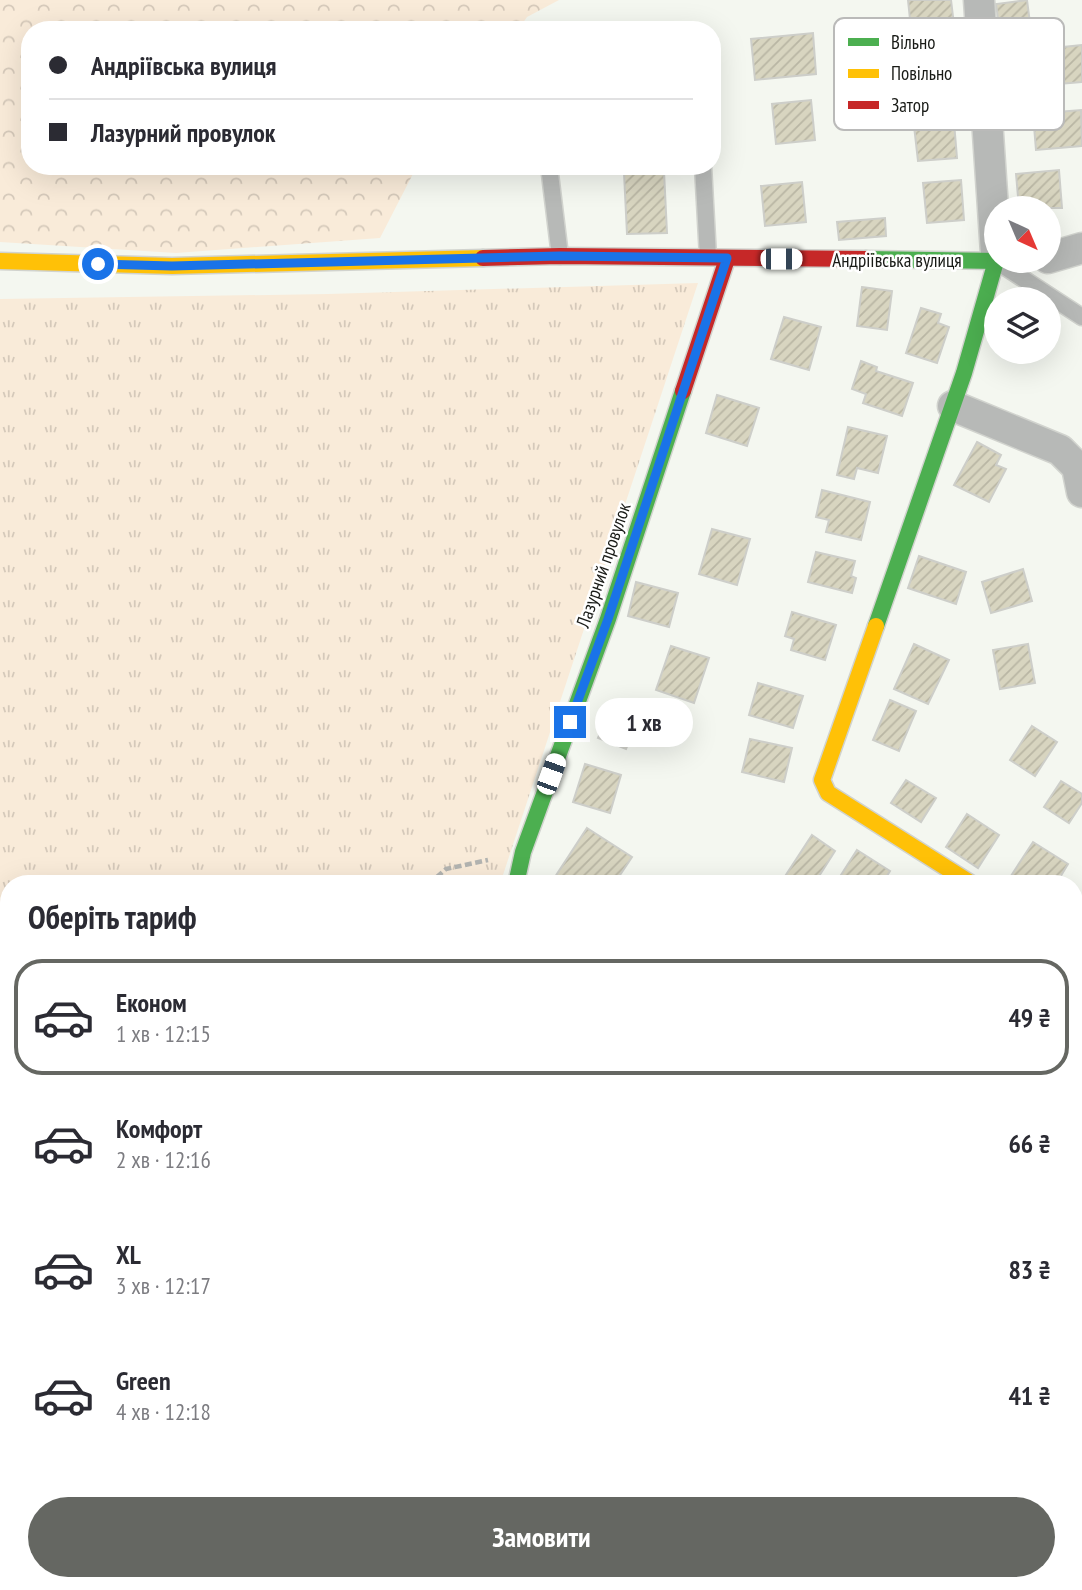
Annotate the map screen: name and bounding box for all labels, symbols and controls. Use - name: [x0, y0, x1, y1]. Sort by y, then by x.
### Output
- legend: [834, 18, 1064, 130]
- text: Вільно: [891, 30, 935, 54]
- text: Андріївська вулиця: [91, 49, 277, 82]
- text: Повільно: [891, 61, 952, 85]
- text: Затор: [891, 93, 929, 117]
- text: Лазурний провулок: [91, 116, 275, 149]
- north arrow: [984, 196, 1060, 273]
- map controls: [984, 196, 1061, 364]
- route start: [82, 248, 114, 280]
- street label: Андріївська вулиця: [832, 248, 962, 272]
- car: [761, 249, 803, 270]
- button: layers: [984, 287, 1061, 364]
- street label: Лазурний провулок: [570, 499, 636, 632]
- callout: 1 хв: [594, 698, 692, 746]
- route end: [554, 706, 586, 738]
- text: 1 хв: [626, 708, 662, 737]
- car: [534, 751, 569, 797]
- text: Оберіть тариф: [28, 896, 196, 938]
- icon: car: [32, 986, 95, 1049]
- text: Економ: [116, 986, 187, 1019]
- text: 49 ₴: [1008, 1001, 1051, 1034]
- text: 1 хв · 12:15: [116, 1019, 211, 1048]
- icon: car: [32, 1112, 95, 1175]
- text: Комфорт: [116, 1112, 202, 1145]
- text: 66 ₴: [1008, 1127, 1051, 1160]
- text: 2 хв · 12:16: [116, 1145, 211, 1174]
- icon: car: [32, 1238, 95, 1301]
- text: XL: [116, 1238, 141, 1271]
- text: 83 ₴: [1008, 1253, 1051, 1286]
- text: 3 хв · 12:17: [116, 1271, 211, 1300]
- icon: car: [32, 1364, 95, 1427]
- text: Green: [116, 1364, 171, 1397]
- text: 41 ₴: [1008, 1379, 1051, 1412]
- text: 4 хв · 12:18: [116, 1397, 211, 1426]
- button: Замовити: [28, 1497, 1055, 1577]

